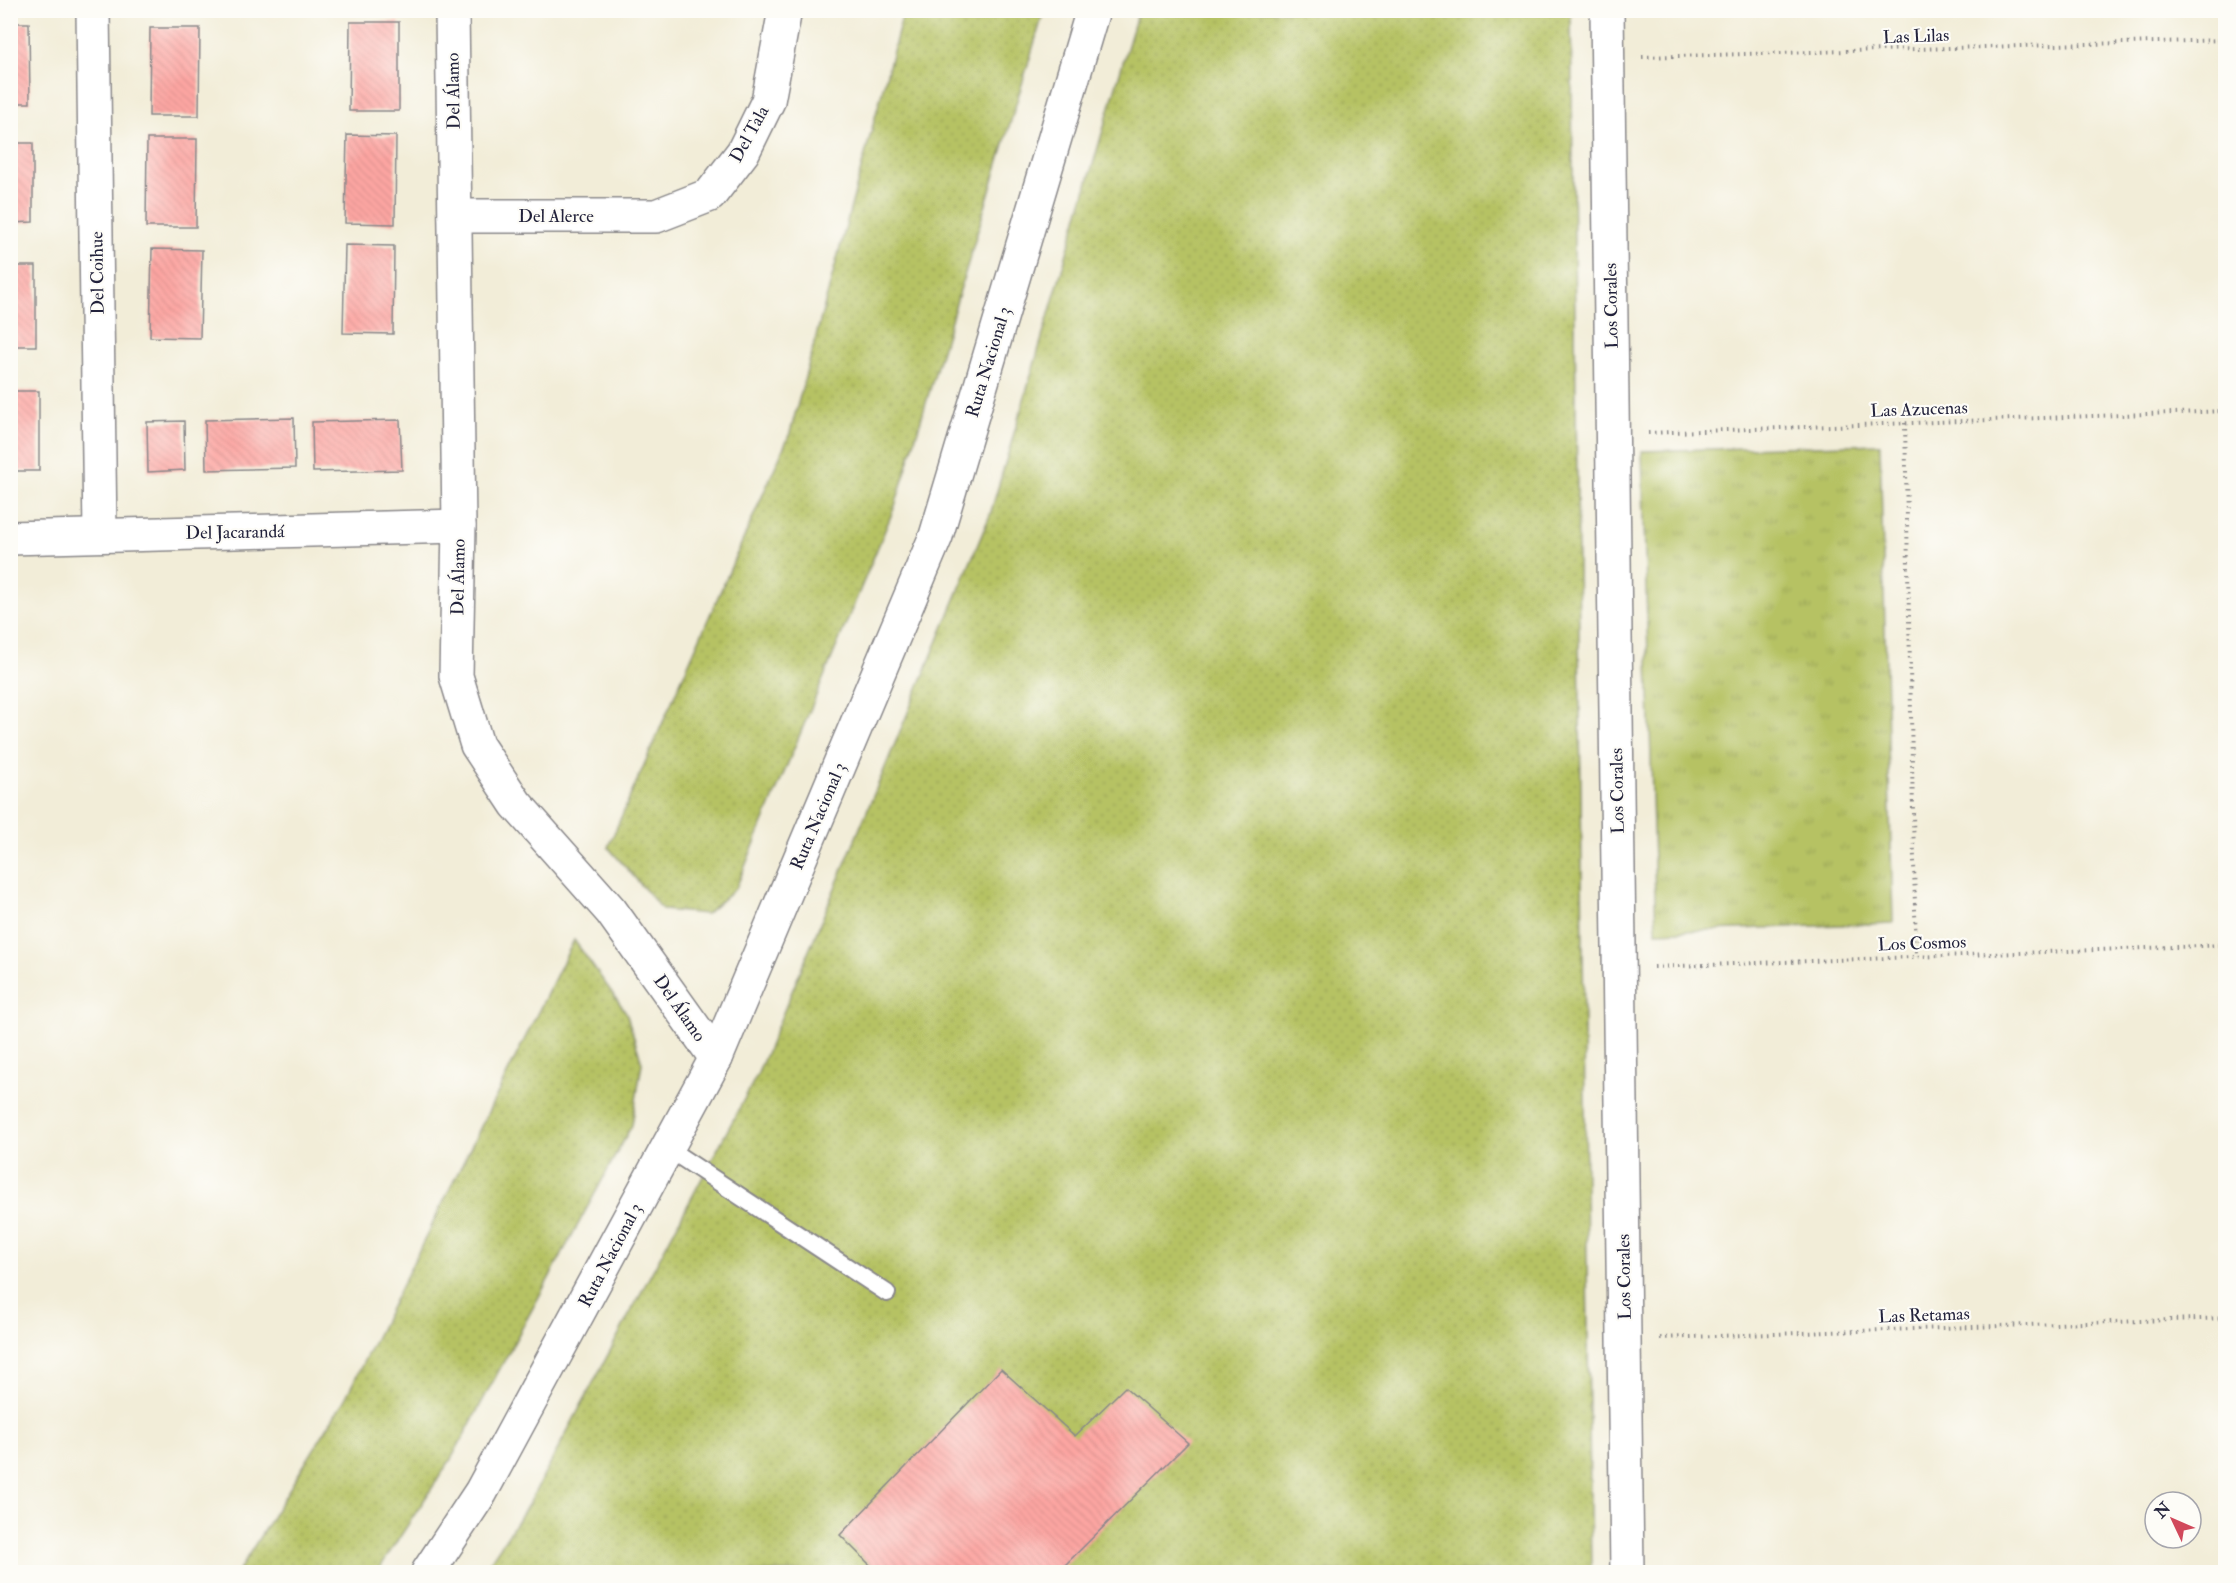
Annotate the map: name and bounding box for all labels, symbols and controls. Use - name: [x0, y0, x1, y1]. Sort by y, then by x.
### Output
- street label: Las Lilas: [1882, 24, 1950, 49]
- street label: Del Álamo: [441, 52, 466, 129]
- street label: Del Tala: [725, 101, 775, 167]
- street label: Del Alerce: [518, 205, 594, 228]
- street label: Del Coihue: [85, 231, 110, 315]
- street label: Los Corales: [1599, 263, 1624, 349]
- street label: Ruta Nacional 3: [961, 304, 1016, 420]
- street label: Las Azucenas: [1870, 396, 1968, 423]
- street label: Del Jacarandá: [185, 520, 285, 545]
- street label: Del Álamo: [446, 538, 471, 616]
- street label: Los Corales: [1605, 748, 1630, 834]
- street label: Ruta Nacional 3: [785, 759, 851, 873]
- street label: Los Cosmos: [1877, 930, 1967, 957]
- street label: Del Álamo: [648, 970, 711, 1047]
- street label: Ruta Nacional 3: [573, 1199, 648, 1311]
- street label: Los Corales: [1612, 1234, 1637, 1320]
- street label: Las Retamas: [1878, 1302, 1970, 1329]
- north arrow: [2143, 1490, 2203, 1550]
- text: N: [2150, 1498, 2176, 1523]

